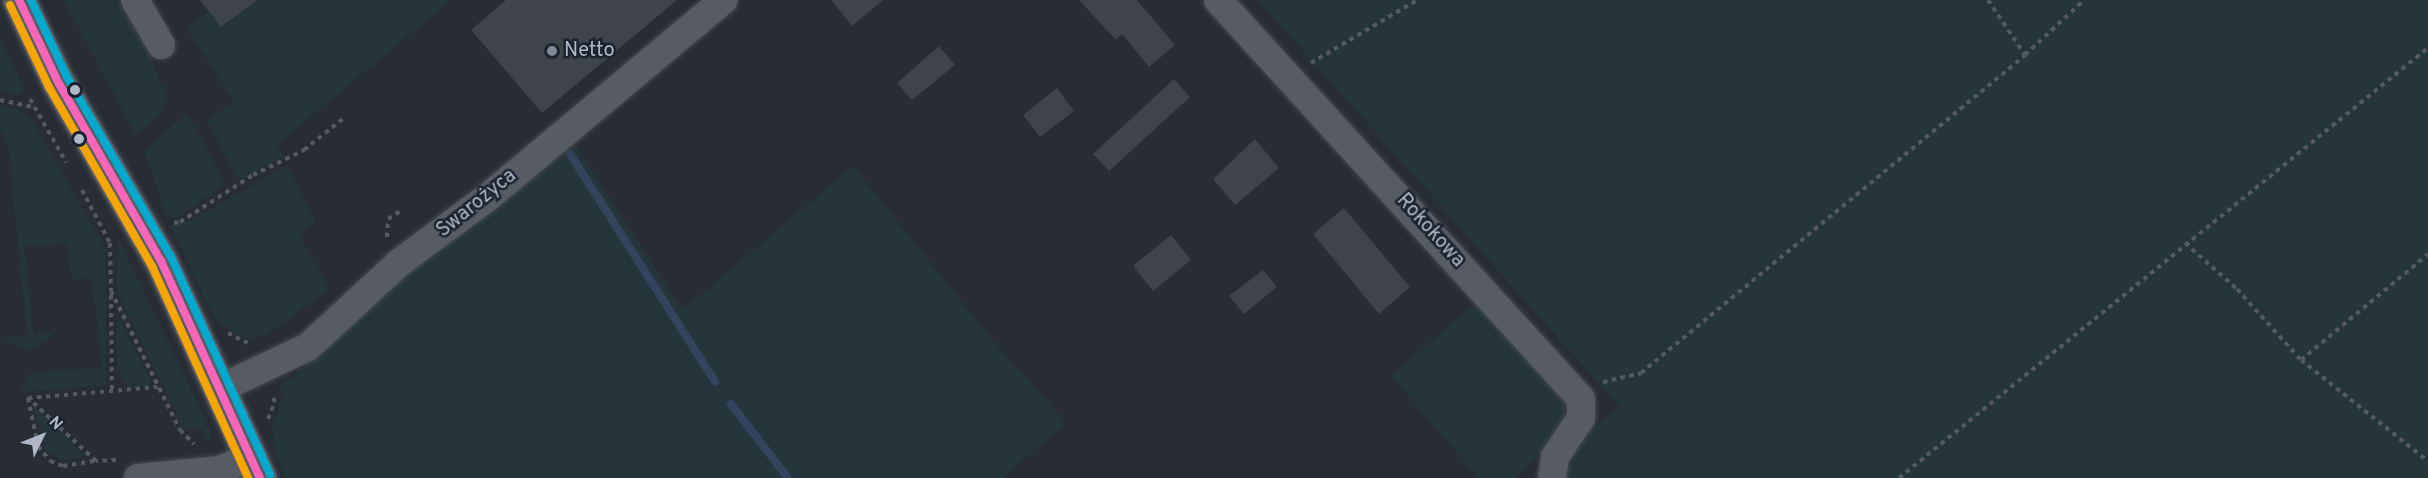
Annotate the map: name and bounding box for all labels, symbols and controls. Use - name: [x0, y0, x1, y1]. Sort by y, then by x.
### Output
- place label: Netto: [564, 39, 615, 63]
- marker: Netto: [545, 44, 559, 58]
- unlabelled marker: [69, 84, 81, 96]
- unlabelled marker: [73, 133, 85, 145]
- street label: Swarożyca: [432, 165, 522, 243]
- street label: Rokokowa: [1391, 189, 1469, 273]
- north arrow: [12, 406, 72, 466]
- text: N: [44, 413, 66, 435]

